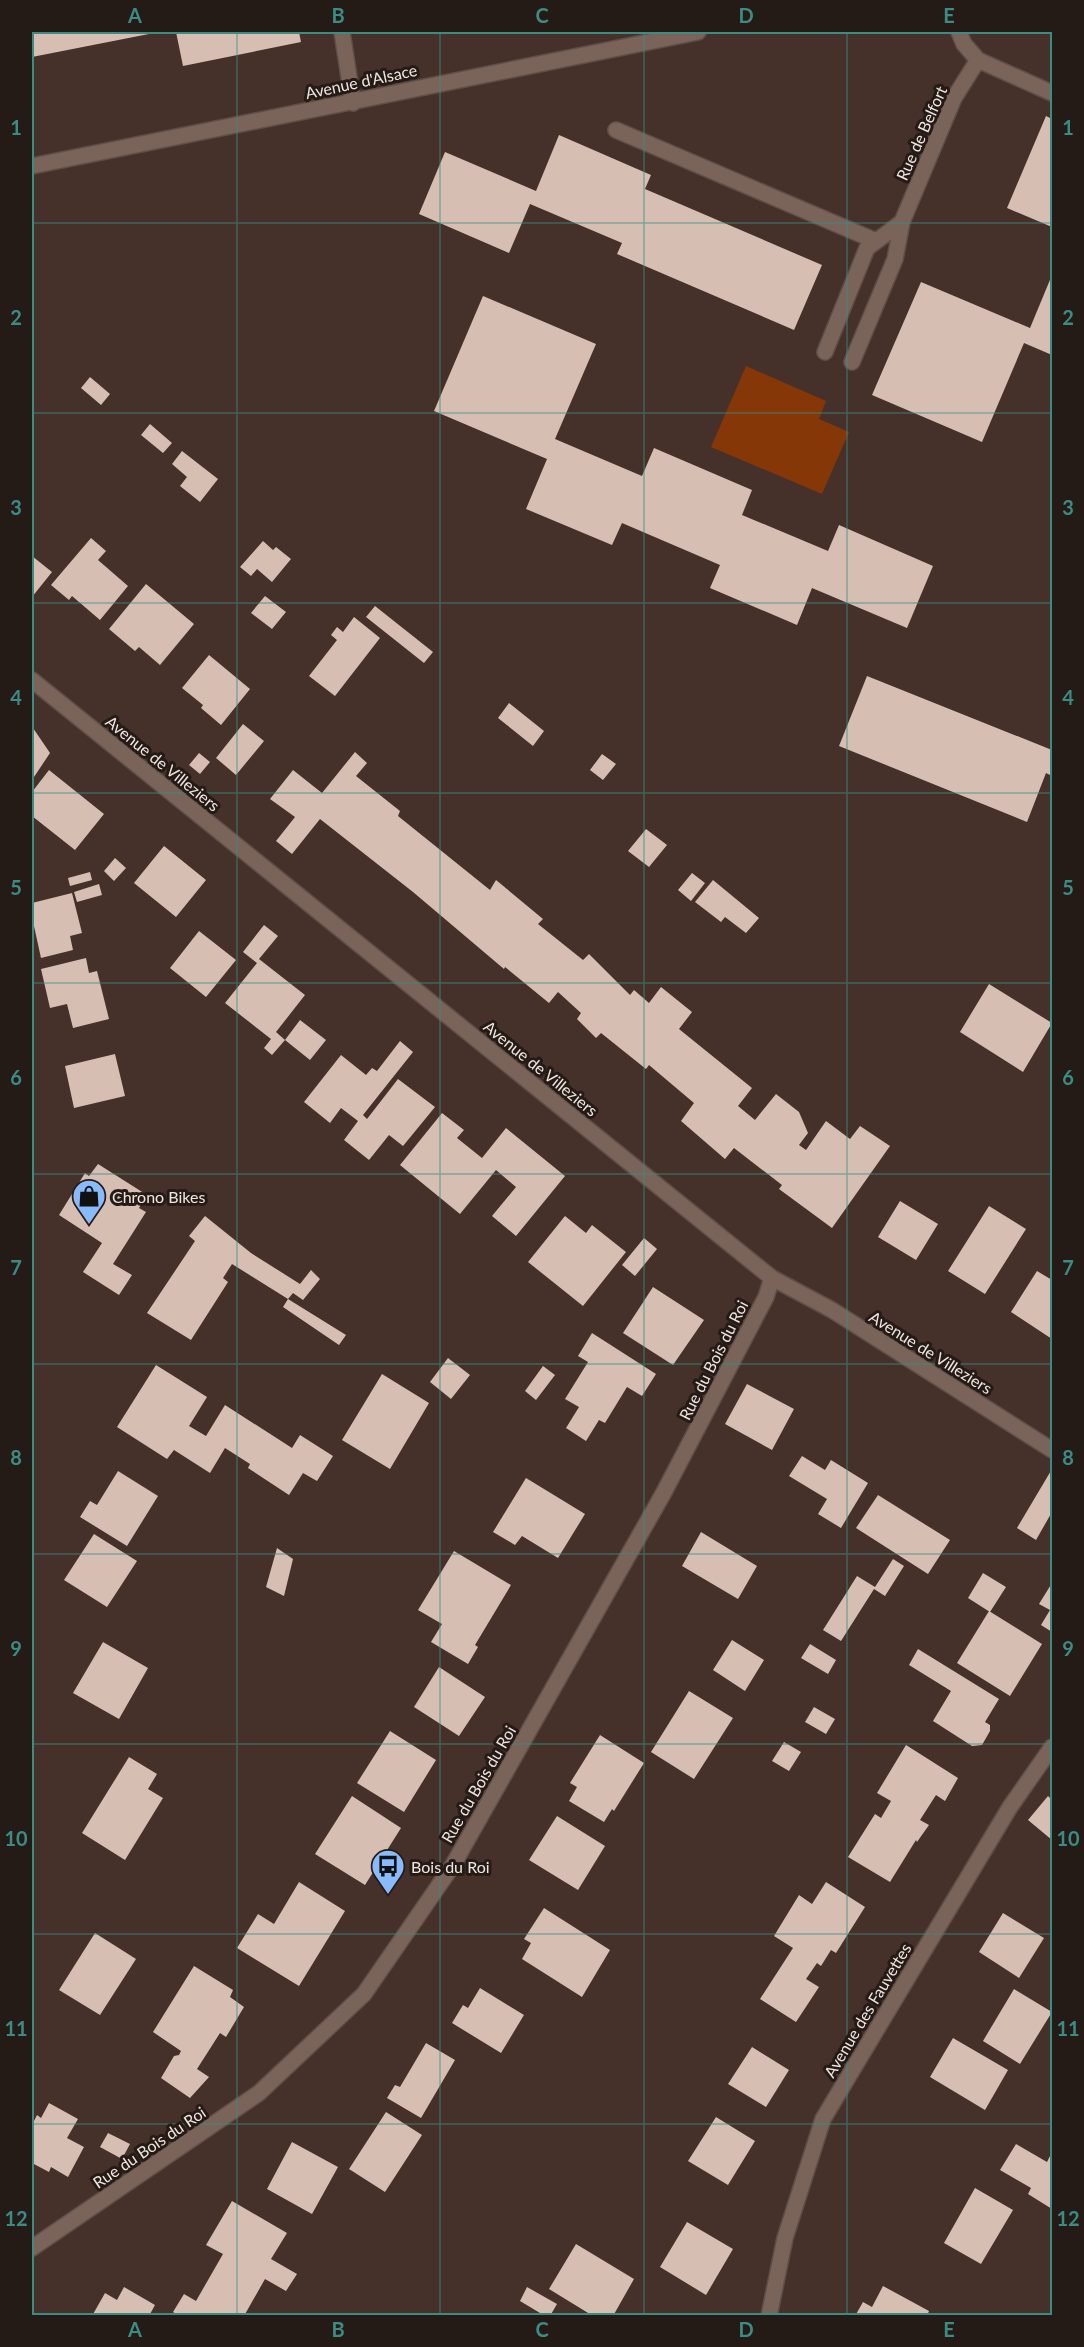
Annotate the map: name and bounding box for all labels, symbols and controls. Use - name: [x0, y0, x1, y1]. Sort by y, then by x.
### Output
- text: A: [127, 3, 142, 27]
- text: B: [331, 3, 345, 27]
- text: C: [535, 3, 549, 27]
- text: D: [738, 3, 754, 27]
- text: E: [943, 3, 955, 27]
- street label: Avenue d'Alsace: [303, 60, 419, 102]
- street label: Rue de Belfort: [892, 83, 950, 183]
- text: 1: [10, 115, 22, 139]
- text: 1: [1062, 115, 1074, 139]
- text: 2: [10, 305, 22, 329]
- text: 2: [1062, 305, 1074, 329]
- text: 3: [10, 495, 22, 519]
- text: 3: [1062, 495, 1074, 519]
- text: 4: [10, 685, 22, 709]
- text: 4: [1062, 685, 1074, 709]
- street label: Avenue de Villeziers: [102, 711, 224, 815]
- text: 5: [10, 875, 22, 899]
- text: 5: [1062, 875, 1074, 899]
- street label: Avenue de Villeziers: [480, 1016, 602, 1120]
- text: 6: [10, 1065, 22, 1089]
- text: 6: [1062, 1065, 1074, 1089]
- shop icon: Chrono Bikes: [71, 1178, 107, 1225]
- place label: Chrono Bikes: [112, 1187, 205, 1206]
- text: 7: [10, 1255, 22, 1279]
- text: 7: [1062, 1255, 1074, 1279]
- street label: Rue du Bois du Roi: [675, 1297, 751, 1423]
- street label: Avenue de Villeziers: [866, 1307, 996, 1397]
- text: 8: [10, 1445, 22, 1469]
- text: 8: [1062, 1445, 1074, 1469]
- text: 9: [10, 1636, 22, 1660]
- text: 9: [1062, 1636, 1074, 1660]
- street label: Rue du Bois du Roi: [437, 1722, 519, 1846]
- text: 10: [4, 1826, 28, 1850]
- text: 10: [1056, 1826, 1080, 1850]
- bus stop icon: Bois du Roi: [370, 1848, 406, 1895]
- place label: Bois du Roi: [411, 1857, 490, 1876]
- street label: Avenue des Fauvettes: [819, 1939, 915, 2080]
- text: 11: [4, 2016, 28, 2040]
- text: 11: [1056, 2016, 1080, 2040]
- street label: Rue du Bois du Roi: [89, 2102, 209, 2192]
- text: 12: [4, 2206, 28, 2230]
- text: 12: [1056, 2206, 1080, 2230]
- text: A: [127, 2317, 142, 2341]
- text: B: [331, 2317, 345, 2341]
- text: C: [535, 2317, 549, 2341]
- text: D: [738, 2317, 754, 2341]
- text: E: [943, 2317, 955, 2341]

